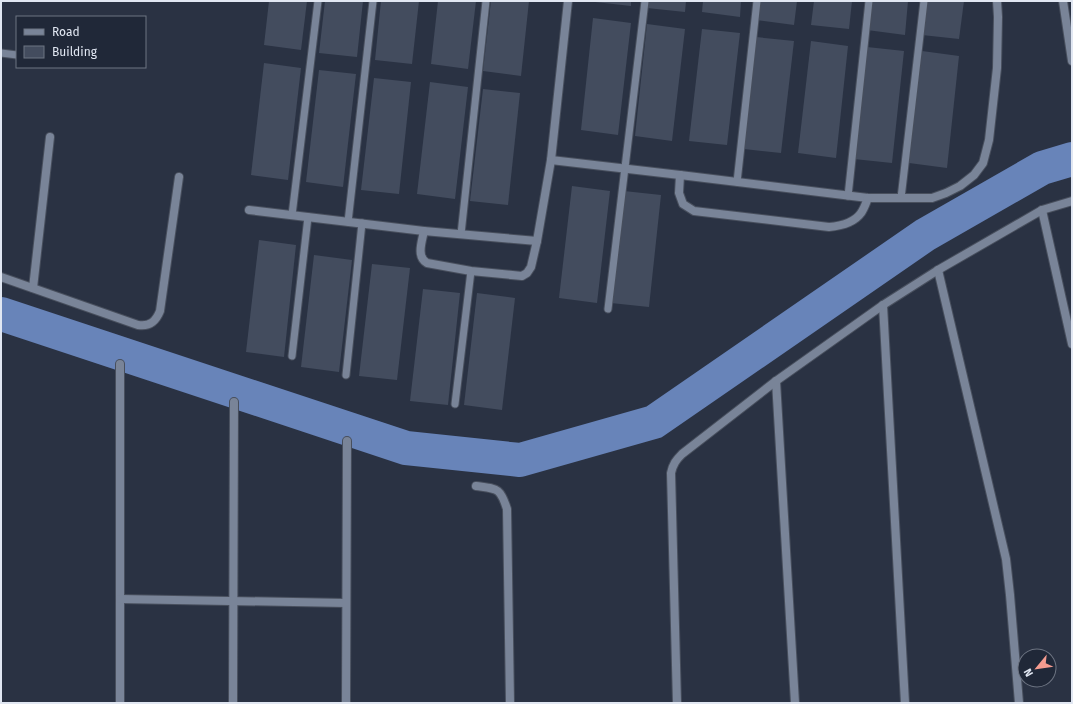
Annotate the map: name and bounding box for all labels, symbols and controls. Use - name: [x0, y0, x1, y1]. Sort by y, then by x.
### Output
- legend: [16, 16, 146, 68]
- text: Road: [52, 25, 80, 39]
- text: Building: [52, 45, 98, 59]
- north arrow: [1017, 648, 1057, 688]
- text: N: [1021, 666, 1036, 679]

